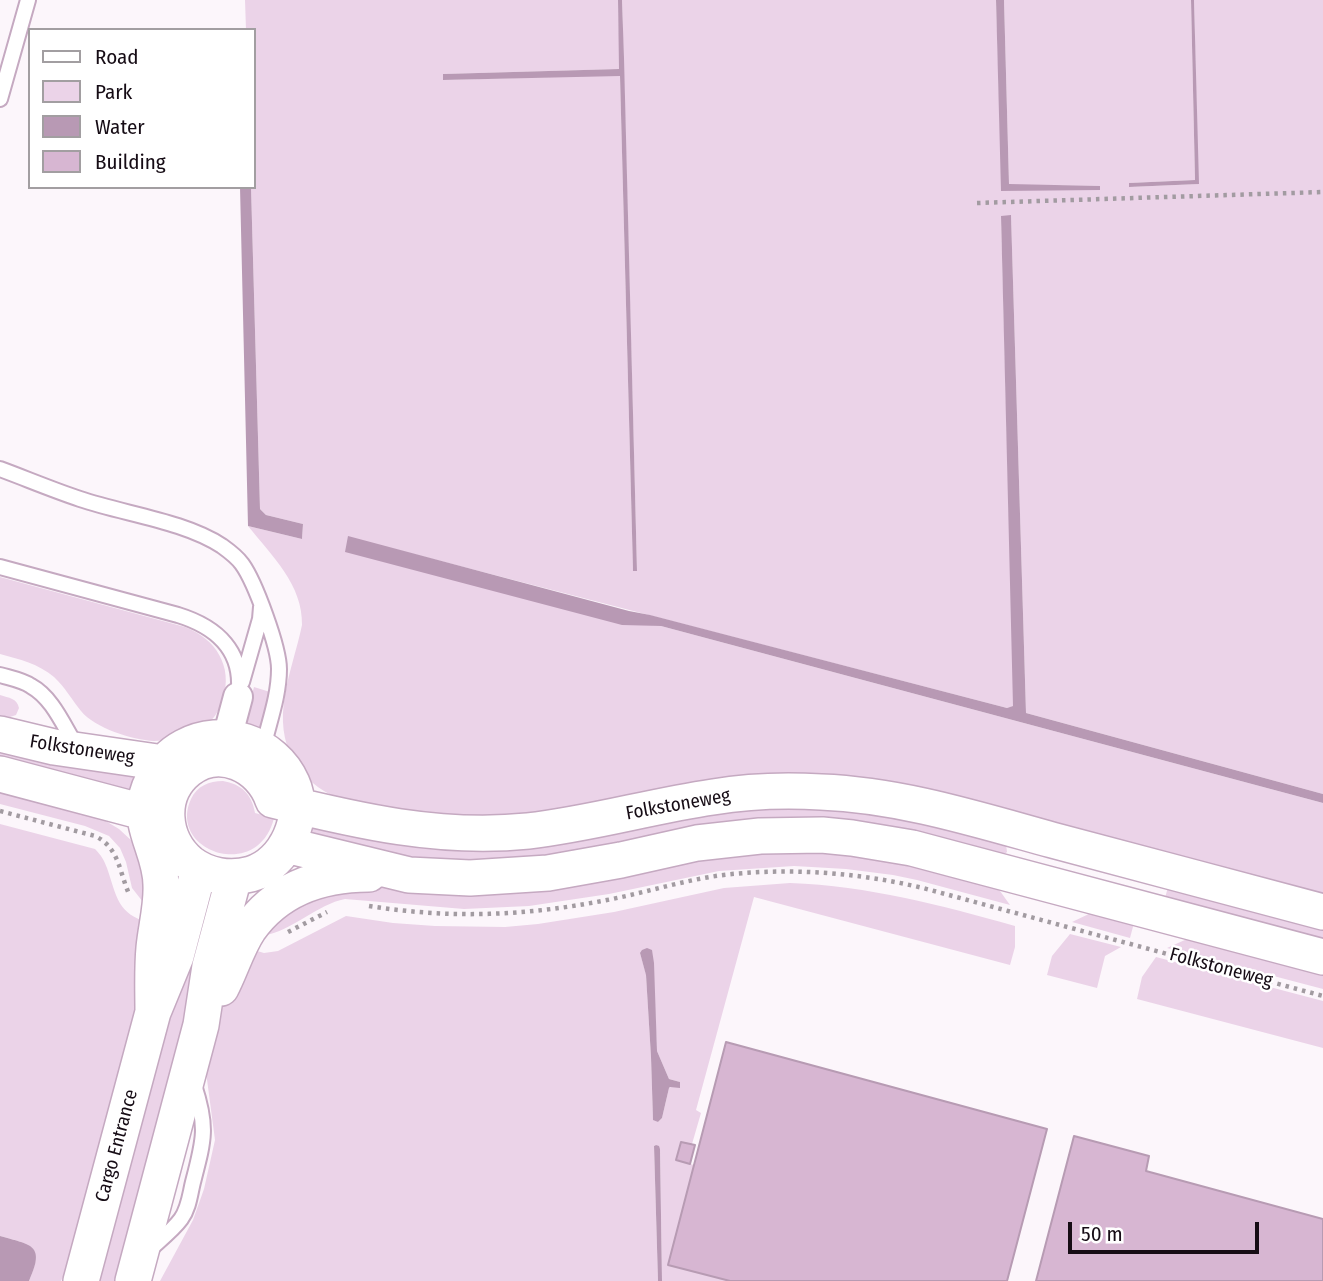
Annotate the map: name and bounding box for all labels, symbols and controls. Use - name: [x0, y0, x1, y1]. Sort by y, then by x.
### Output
- legend: [28, 28, 256, 189]
- text: Road: [95, 44, 139, 70]
- text: Park: [95, 79, 132, 105]
- text: Water: [95, 114, 145, 140]
- text: Building: [95, 149, 166, 175]
- street label: Folkstoneweg: [28, 730, 136, 770]
- street label: Folkstoneweg: [624, 785, 732, 825]
- street label: Folkstoneweg: [1167, 943, 1275, 993]
- street label: Cargo Entrance: [91, 1087, 143, 1205]
- scale bar: [1071, 1208, 1262, 1252]
- text: 50 m: [1081, 1221, 1123, 1247]

